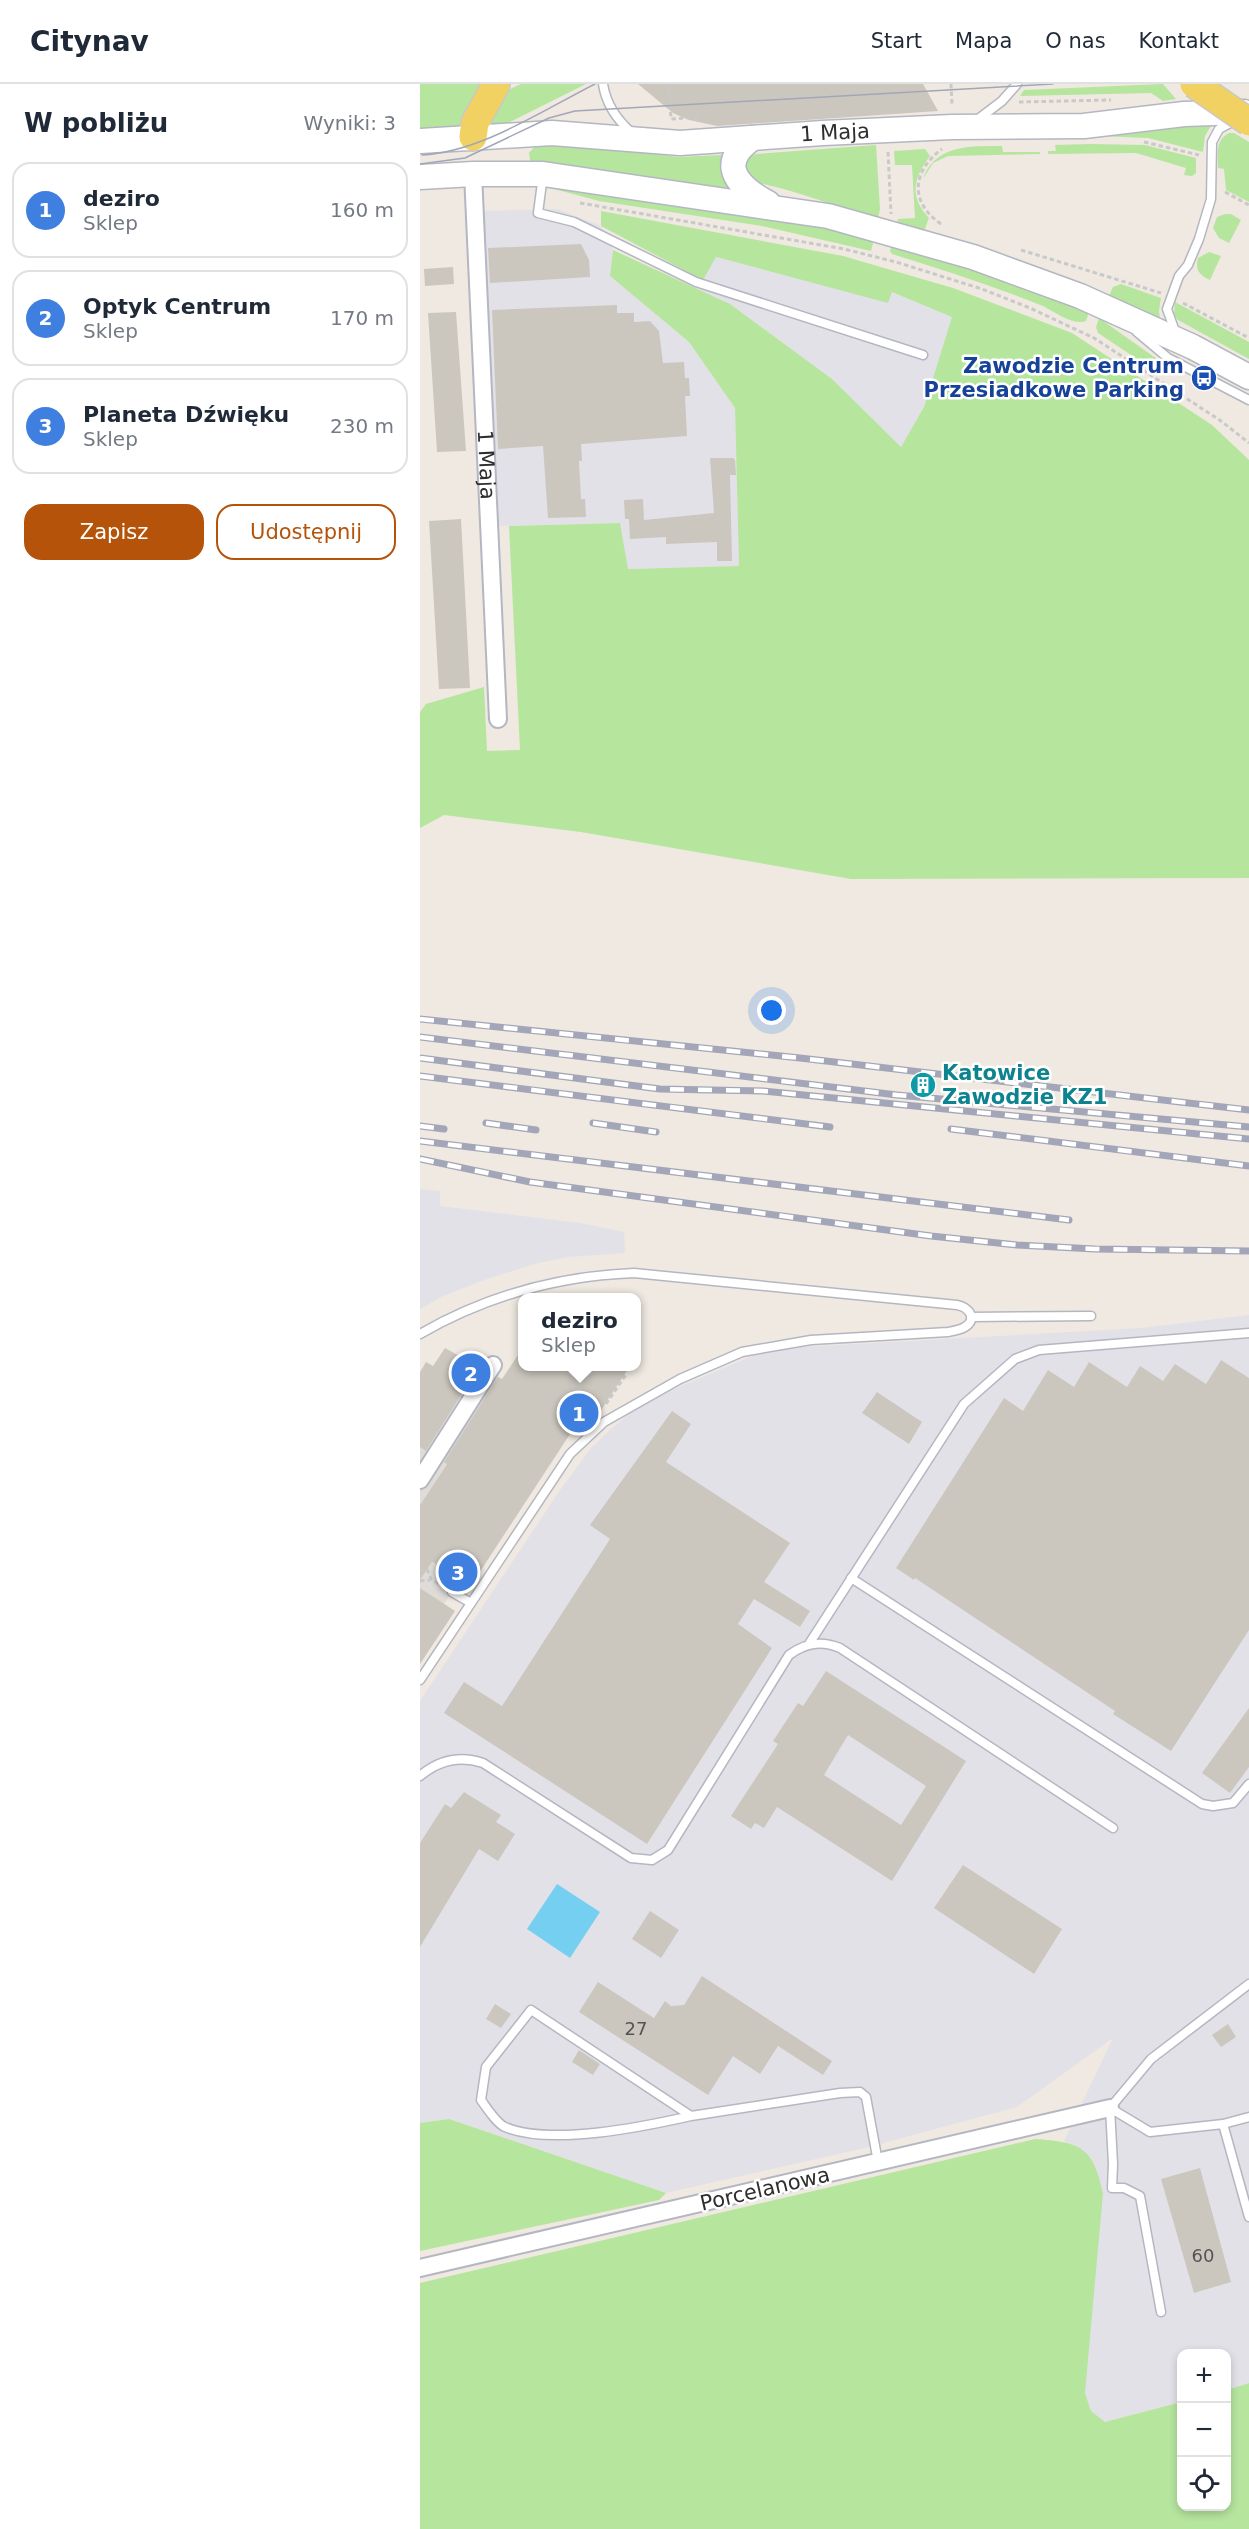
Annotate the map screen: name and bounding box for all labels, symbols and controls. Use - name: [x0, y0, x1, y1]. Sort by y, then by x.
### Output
- text: Citynav: [30, 25, 149, 58]
- text: Start: [871, 29, 922, 53]
- text: Mapa: [955, 29, 1012, 53]
- text: O nas: [1045, 29, 1106, 53]
- text: Kontakt: [1139, 29, 1219, 53]
- text: W pobliżu: [24, 108, 168, 138]
- text: Wyniki: 3: [304, 111, 396, 135]
- street label: 1 Maja: [799, 119, 870, 147]
- text: deziro: [83, 186, 160, 211]
- text: 1: [39, 198, 52, 222]
- text: 160 m: [330, 198, 394, 222]
- text: Sklep: [83, 211, 138, 235]
- text: Optyk Centrum: [83, 294, 271, 319]
- text: 2: [39, 306, 52, 330]
- text: 170 m: [330, 306, 394, 330]
- text: Sklep: [83, 319, 138, 343]
- place label: Zawodzie Centrum Przesiadkowe Parking: [924, 354, 1184, 402]
- bus stop icon: Zawodzie Centrum Przesiadkowe Parking: [1189, 363, 1219, 393]
- text: Planeta Dźwięku: [83, 402, 289, 427]
- text: 3: [39, 414, 52, 438]
- text: 230 m: [330, 414, 394, 438]
- text: Sklep: [83, 427, 138, 451]
- street label: 1 Maja: [473, 429, 500, 500]
- button: Zapisz: [24, 504, 204, 560]
- button: Udostępnij: [216, 504, 396, 560]
- your location: [757, 996, 786, 1025]
- place label: Katowice Zawodzie KZ1: [942, 1061, 1107, 1109]
- building icon: Katowice Zawodzie KZ1: [908, 1070, 938, 1100]
- popup: [518, 1293, 641, 1371]
- text: deziro: [541, 1308, 618, 1333]
- text: Sklep: [541, 1333, 596, 1357]
- pin: 2: [452, 1350, 490, 1396]
- pin: 1: [560, 1390, 598, 1436]
- pin: 3: [438, 1550, 477, 1594]
- house number: 27: [625, 2018, 647, 2039]
- street label: Porcelanowa: [698, 2162, 832, 2216]
- house number: 60: [1192, 2245, 1214, 2266]
- map controls: [1177, 2349, 1231, 2511]
- button: +: [1177, 2349, 1231, 2403]
- button: −: [1177, 2403, 1231, 2457]
- button: locate: [1177, 2457, 1231, 2511]

